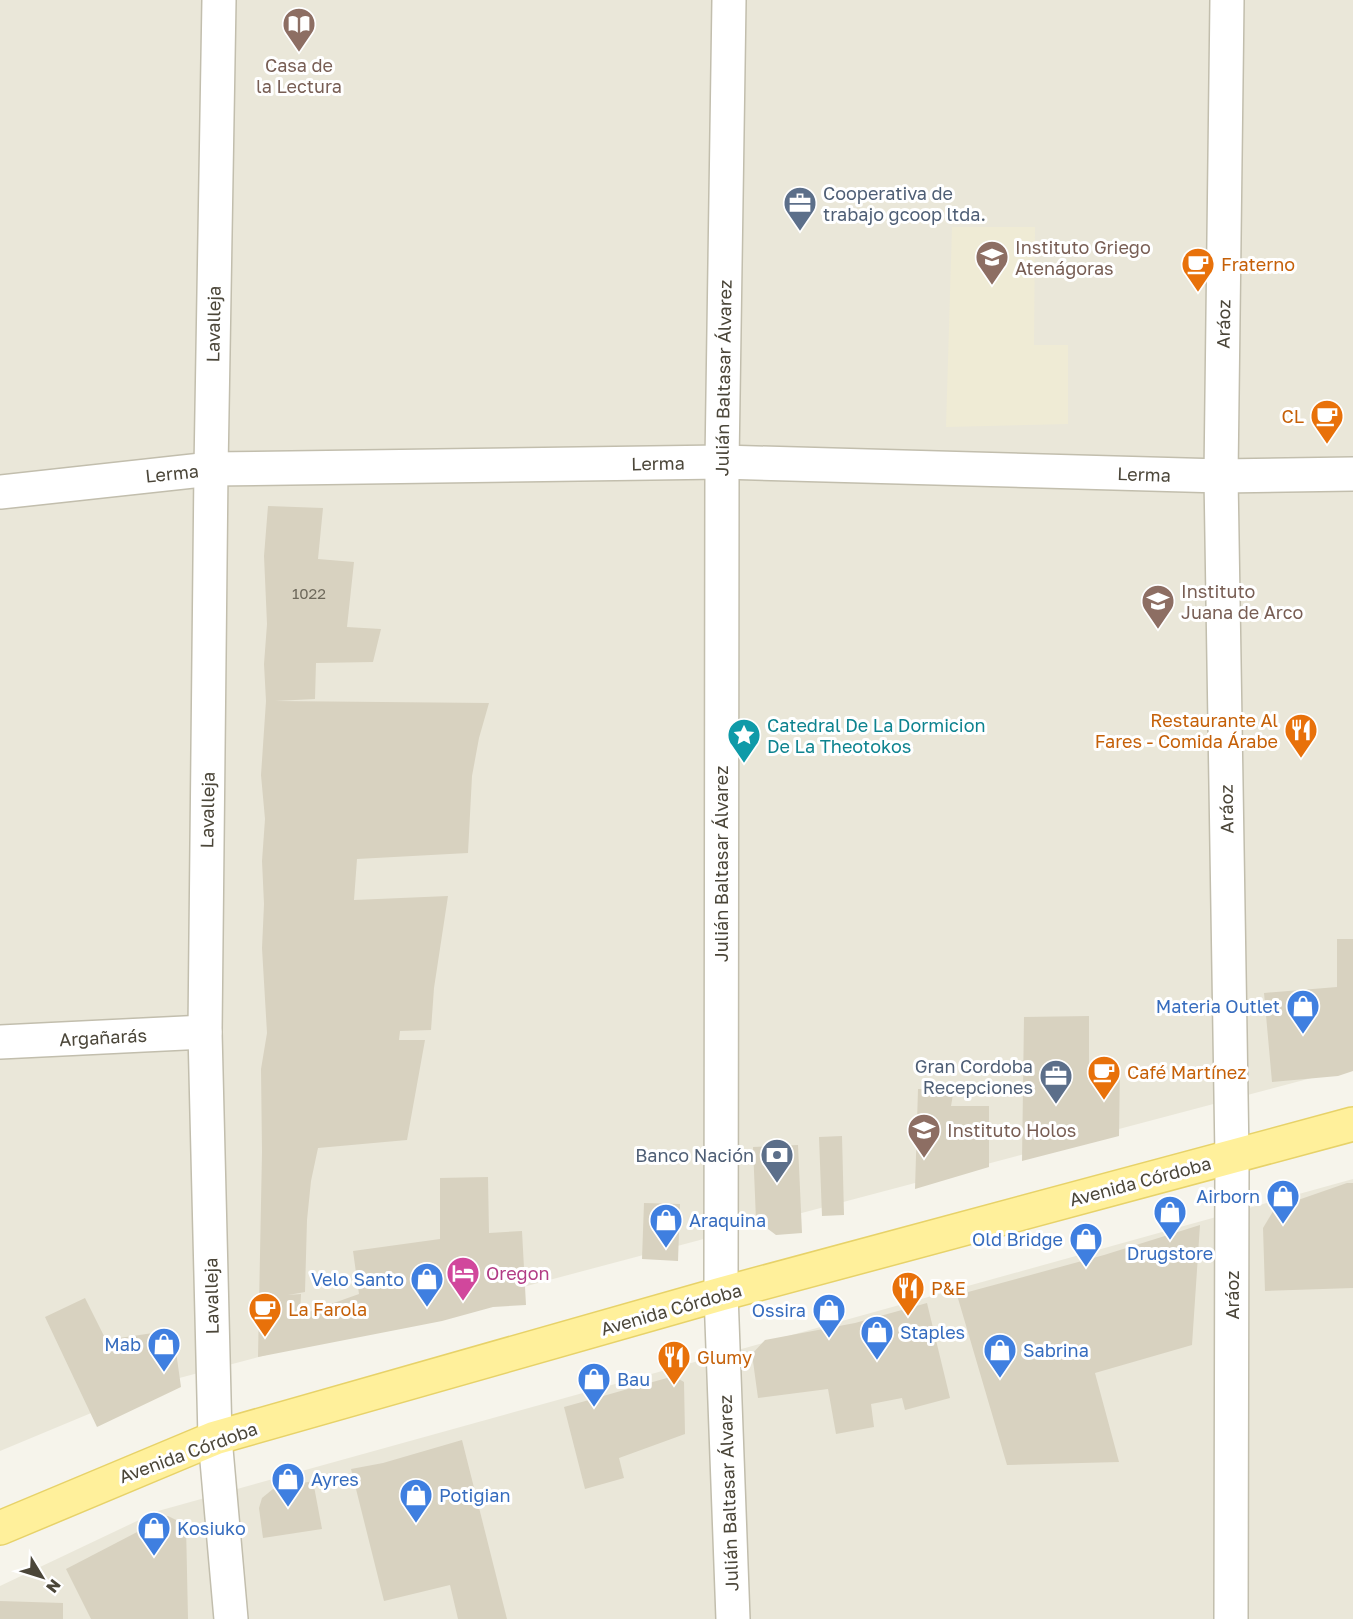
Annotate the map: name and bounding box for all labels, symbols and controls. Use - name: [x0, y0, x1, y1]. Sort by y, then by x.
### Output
- library icon: Casa de la Lectura: [281, 6, 317, 53]
- place label: Casa de la Lectura: [256, 54, 342, 97]
- place label: Cooperativa de trabajo gcoop ltda.: [823, 182, 986, 225]
- office icon: Cooperativa de trabajo gcoop ltda.: [782, 185, 818, 232]
- place label: Instituto Griego Atenágoras: [1015, 236, 1151, 279]
- school or university icon: Instituto Griego Atenágoras: [974, 239, 1010, 286]
- cafe icon: Fraterno: [1180, 246, 1216, 293]
- place label: Fraterno: [1221, 253, 1295, 275]
- street label: Julián Baltasar Álvarez: [710, 279, 736, 477]
- street label: Lavalleja: [201, 285, 225, 363]
- street label: Aráoz: [1212, 299, 1234, 349]
- cafe icon: CL: [1309, 398, 1345, 445]
- place label: CL: [1282, 405, 1304, 427]
- street label: Lerma: [631, 452, 685, 474]
- street label: Lerma: [144, 459, 200, 487]
- street label: Lerma: [1117, 462, 1171, 486]
- place label: Instituto Juana de Arco: [1181, 580, 1303, 623]
- school or university icon: Instituto Juana de Arco: [1140, 583, 1176, 630]
- house number: 1022: [292, 584, 326, 602]
- place label: Restaurante Al Fares - Comida Árabe: [1095, 709, 1278, 752]
- restaurant icon: Restaurante Al Fares - Comida Árabe: [1283, 712, 1319, 759]
- place label: Catedral De La Dormicion De La Theotokos: [767, 714, 986, 757]
- place icon: Catedral De La Dormicion De La Theotokos: [726, 717, 762, 764]
- street label: Julián Baltasar Álvarez: [710, 766, 732, 962]
- street label: Lavalleja: [195, 771, 219, 849]
- street label: Aráoz: [1215, 784, 1237, 834]
- shop icon: Materia Outlet: [1285, 988, 1321, 1035]
- place label: Materia Outlet: [1156, 995, 1280, 1017]
- street label: Argañarás: [59, 1024, 147, 1050]
- cafe icon: Café Martínez: [1086, 1054, 1122, 1101]
- place label: Gran Cordoba Recepciones: [915, 1055, 1033, 1098]
- office icon: Gran Cordoba Recepciones: [1038, 1058, 1074, 1105]
- place label: Café Martínez: [1127, 1061, 1246, 1083]
- school or university icon: Instituto Holos: [906, 1112, 942, 1159]
- place label: Instituto Holos: [947, 1119, 1076, 1141]
- bank icon: Banco Nación: [759, 1137, 795, 1184]
- place label: Banco Nación: [635, 1144, 754, 1166]
- street label: Avenida Córdoba: [1067, 1152, 1213, 1210]
- shop icon: Airborn: [1265, 1178, 1301, 1225]
- place label: Airborn: [1196, 1185, 1260, 1207]
- shop icon: Drugstore: [1152, 1194, 1188, 1241]
- shop icon: Araquina: [648, 1202, 684, 1249]
- place label: Araquina: [689, 1209, 766, 1231]
- shop icon: Old Bridge: [1068, 1221, 1104, 1268]
- place label: Old Bridge: [972, 1228, 1063, 1250]
- place label: Drugstore: [1127, 1242, 1213, 1264]
- hotel icon: Oregon: [445, 1255, 481, 1302]
- street label: Lavalleja: [199, 1257, 223, 1335]
- shop icon: Velo Santo: [409, 1261, 445, 1308]
- place label: Oregon: [486, 1262, 550, 1284]
- place label: Velo Santo: [311, 1268, 404, 1290]
- restaurant icon: P&E: [890, 1270, 926, 1317]
- street label: Aráoz: [1221, 1270, 1243, 1320]
- place label: P&E: [931, 1277, 966, 1299]
- street label: Avenida Córdoba: [598, 1278, 744, 1340]
- cafe icon: La Farola: [247, 1291, 283, 1338]
- shop icon: Ossira: [811, 1292, 847, 1339]
- place label: La Farola: [288, 1298, 367, 1320]
- place label: Ossira: [752, 1299, 806, 1321]
- shop icon: Staples: [859, 1314, 895, 1361]
- place label: Staples: [900, 1321, 965, 1343]
- shop icon: Mab: [146, 1326, 182, 1373]
- shop icon: Sabrina: [982, 1332, 1018, 1379]
- place label: Mab: [104, 1333, 141, 1355]
- restaurant icon: Glumy: [656, 1339, 692, 1386]
- place label: Sabrina: [1023, 1339, 1089, 1361]
- place label: Glumy: [697, 1346, 752, 1368]
- shop icon: Bau: [576, 1361, 612, 1408]
- place label: Bau: [617, 1368, 650, 1390]
- street label: Julián Baltasar Álvarez: [714, 1394, 742, 1592]
- street label: Avenida Córdoba: [116, 1417, 260, 1487]
- shop icon: Ayres: [270, 1461, 306, 1508]
- place label: Ayres: [311, 1468, 359, 1490]
- shop icon: Potigian: [398, 1477, 434, 1524]
- place label: Potigian: [439, 1484, 511, 1506]
- shop icon: Kosiuko: [136, 1510, 172, 1557]
- place label: Kosiuko: [177, 1517, 246, 1539]
- north arrow: [12, 1547, 72, 1607]
- text: N: [42, 1575, 65, 1597]

